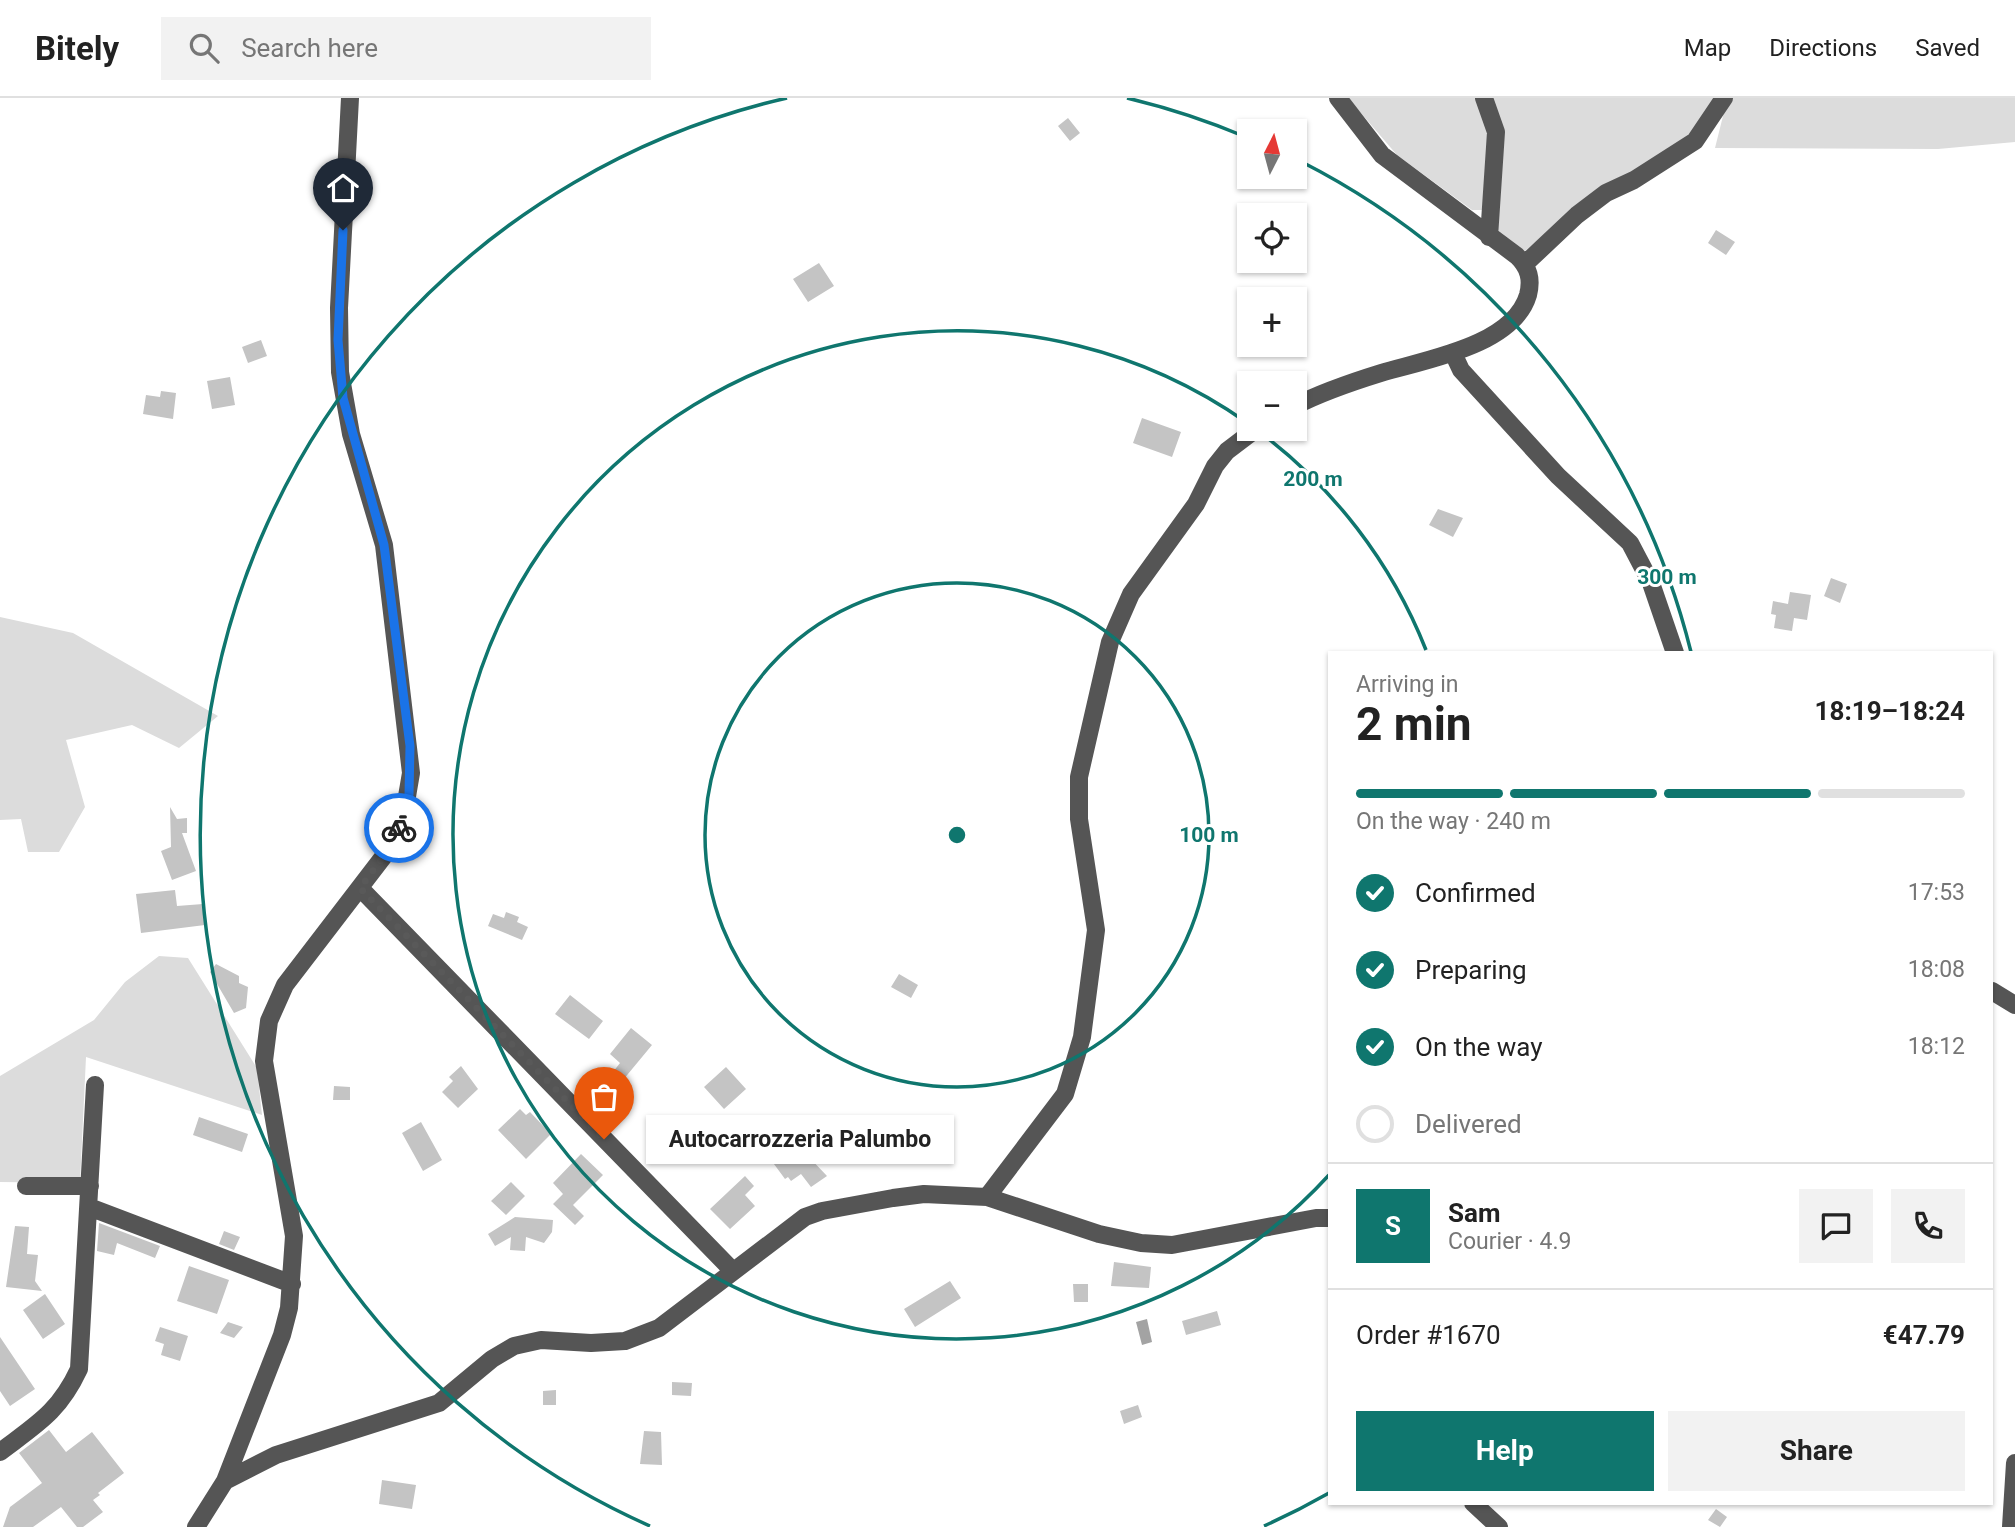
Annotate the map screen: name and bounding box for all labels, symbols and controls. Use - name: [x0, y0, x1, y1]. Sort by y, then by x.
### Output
- search box: [161, 17, 651, 80]
- text: Bitely: [35, 29, 119, 68]
- icon: search: [185, 29, 223, 67]
- text: Search here: [241, 33, 378, 63]
- text: Map: [1684, 34, 1731, 62]
- text: Directions: [1769, 34, 1877, 62]
- text: Saved: [1915, 34, 1980, 62]
- north arrow: [1237, 119, 1307, 189]
- map controls: [1237, 119, 1307, 441]
- pin: [313, 158, 373, 230]
- icon: home: [324, 169, 362, 207]
- button: locate: [1237, 203, 1307, 273]
- button: +: [1237, 287, 1307, 357]
- button: −: [1237, 371, 1307, 441]
- text: 200 m: [1283, 467, 1343, 491]
- text: 300 m: [1637, 565, 1697, 589]
- text: Arriving in: [1356, 671, 1459, 698]
- text: 18:19–18:24: [1815, 696, 1965, 726]
- text: 2 min: [1356, 697, 1472, 751]
- courier: [364, 793, 434, 863]
- text: On the way · 240 m: [1356, 808, 1551, 835]
- icon: bike: [380, 809, 418, 847]
- centre of rings: [945, 823, 969, 847]
- text: 100 m: [1179, 823, 1239, 847]
- icon: check: [1356, 874, 1394, 912]
- text: Confirmed: [1415, 878, 1536, 908]
- text: 17:53: [1908, 879, 1965, 906]
- icon: check: [1356, 951, 1394, 989]
- text: Preparing: [1415, 955, 1527, 985]
- text: 18:08: [1908, 956, 1965, 983]
- icon: check: [1356, 1028, 1394, 1066]
- text: On the way: [1415, 1032, 1543, 1062]
- text: 18:12: [1908, 1033, 1965, 1060]
- pin: [574, 1067, 634, 1139]
- icon: bag: [585, 1078, 623, 1116]
- text: Delivered: [1415, 1109, 1522, 1139]
- callout: Autocarrozzeria Palumbo: [646, 1114, 954, 1164]
- text: Autocarrozzeria Palumbo: [669, 1126, 931, 1153]
- button: chat: [1799, 1189, 1873, 1263]
- button: phone: [1891, 1189, 1965, 1263]
- text: Sam: [1448, 1198, 1500, 1228]
- text: S: [1385, 1211, 1401, 1241]
- text: Courier · 4.9: [1448, 1228, 1571, 1255]
- text: Order #1670: [1356, 1320, 1501, 1350]
- text: €47.79: [1883, 1320, 1965, 1350]
- button: Help: [1356, 1411, 1654, 1491]
- button: Share: [1668, 1411, 1965, 1491]

